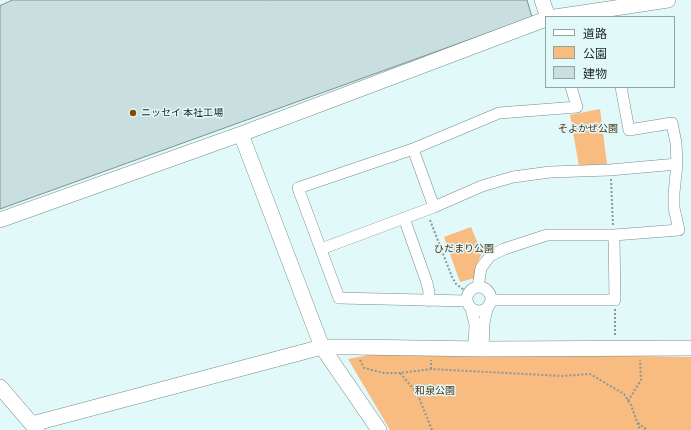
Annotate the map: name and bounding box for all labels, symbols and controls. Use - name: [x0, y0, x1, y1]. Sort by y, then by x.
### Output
- legend: [545, 16, 675, 88]
- text: 道路: [583, 27, 607, 40]
- text: 公園: [583, 47, 607, 60]
- text: 建物: [583, 67, 607, 80]
- place label: ニッセイ 本社工場: [141, 107, 223, 119]
- marker: ニッセイ 本社工場: [128, 108, 138, 118]
- park label: そよかぜ公園: [558, 123, 618, 135]
- park label: ひだまり公園: [434, 243, 494, 255]
- park label: 和泉公園: [415, 385, 455, 397]

